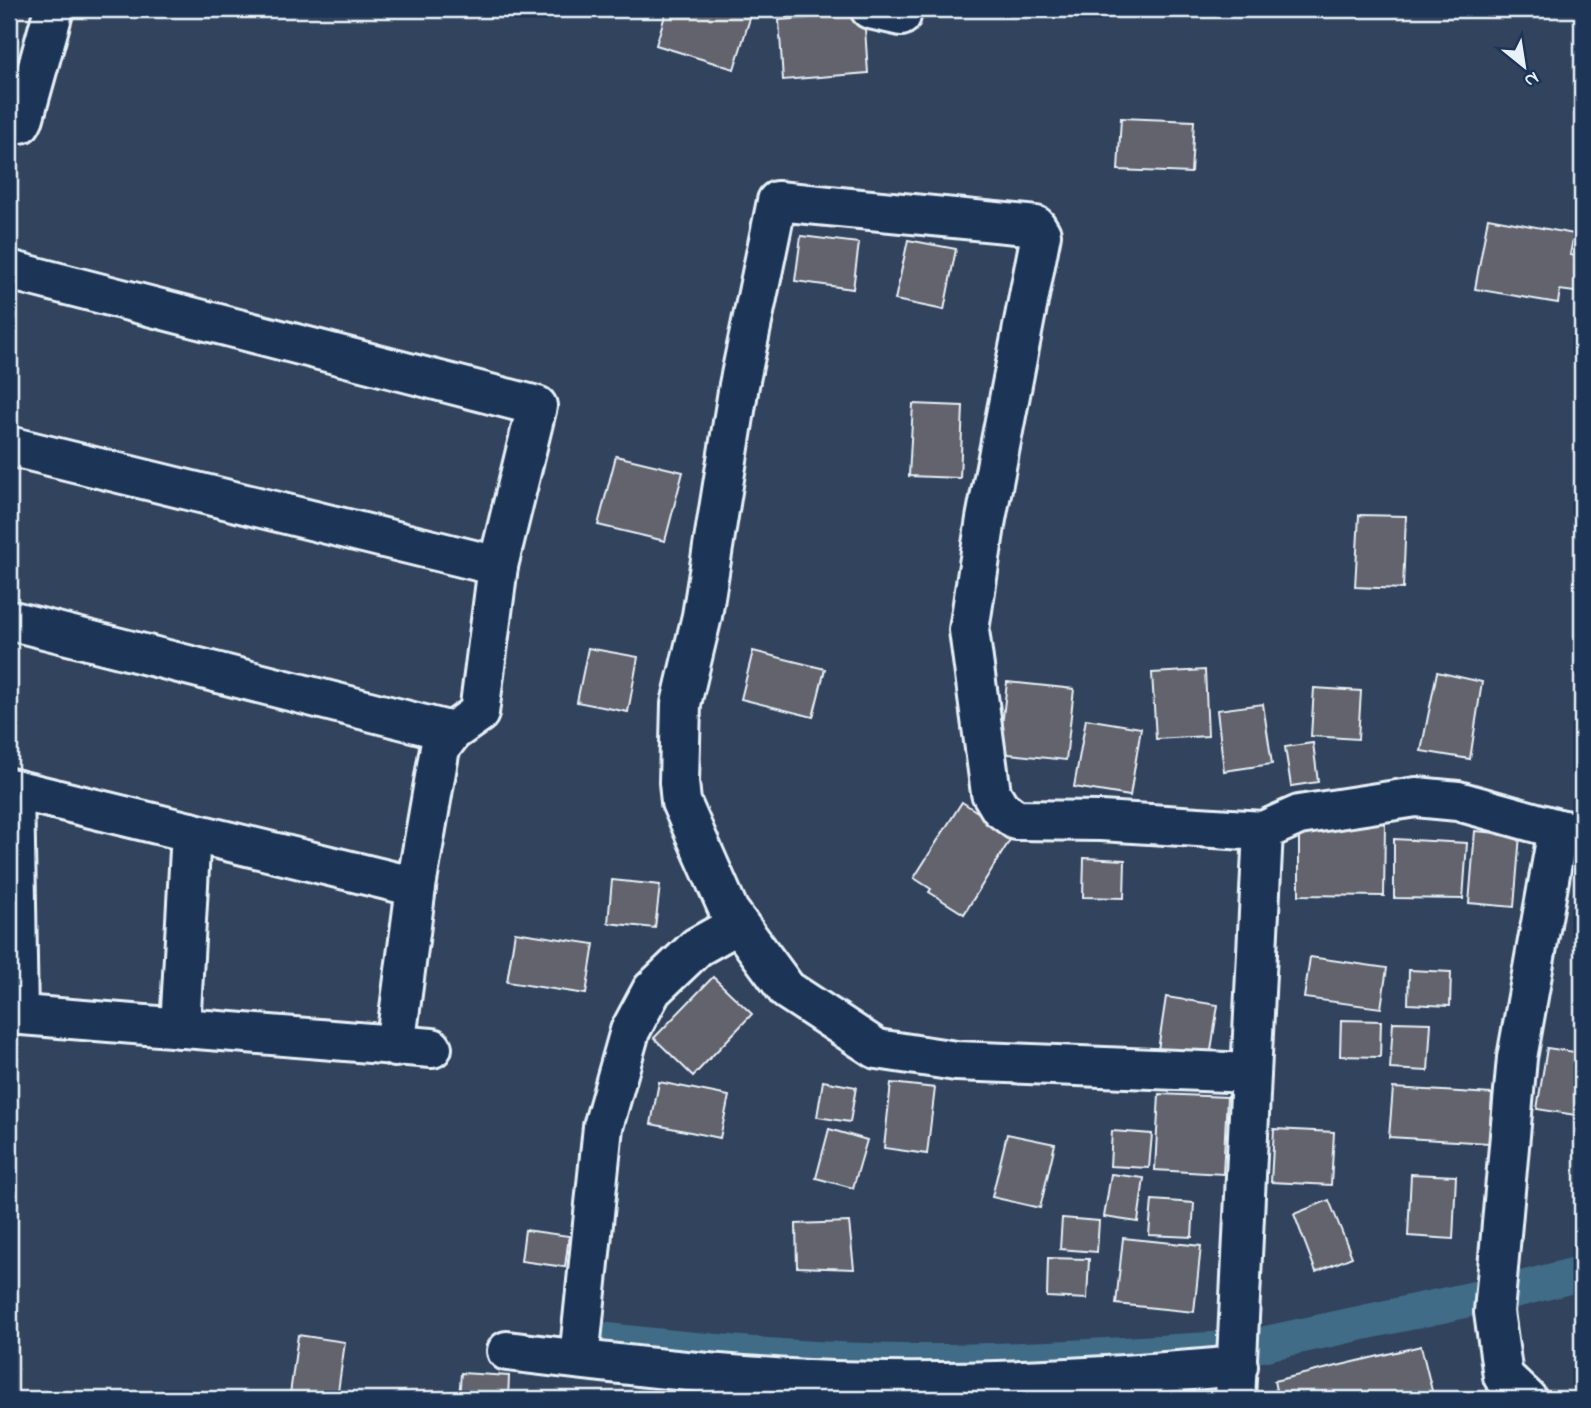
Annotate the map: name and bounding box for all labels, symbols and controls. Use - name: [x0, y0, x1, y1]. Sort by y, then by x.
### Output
- north arrow: [1490, 32, 1560, 102]
- text: N: [1519, 64, 1544, 94]

